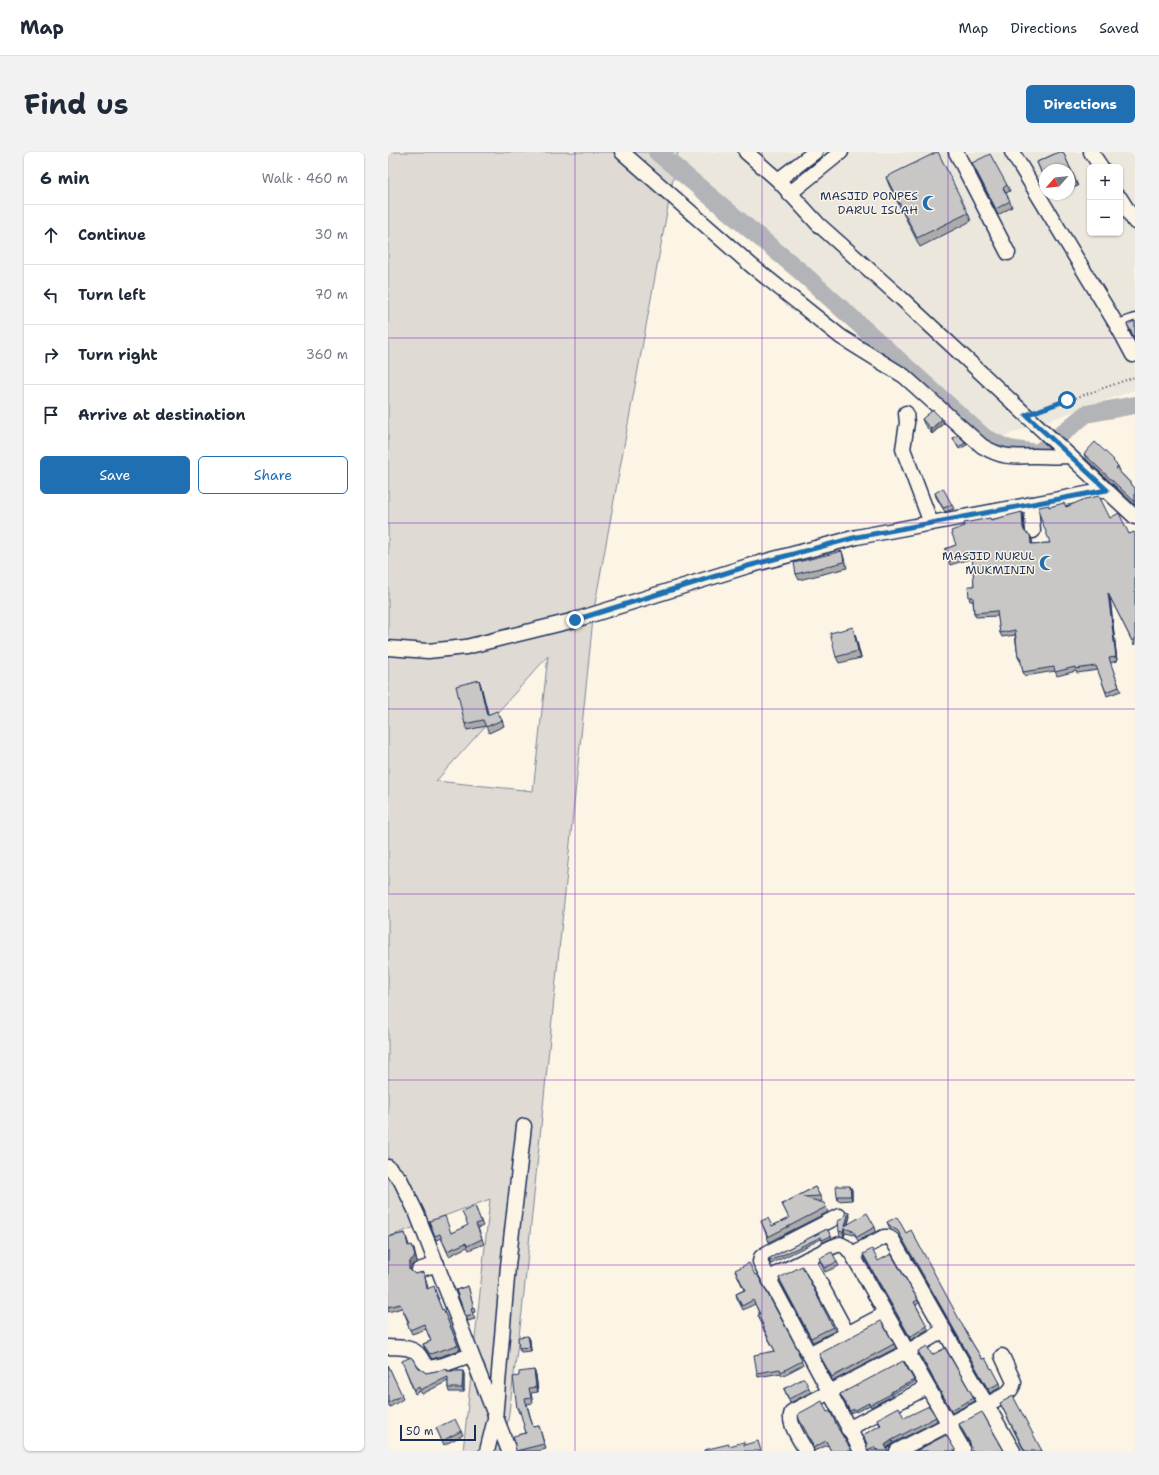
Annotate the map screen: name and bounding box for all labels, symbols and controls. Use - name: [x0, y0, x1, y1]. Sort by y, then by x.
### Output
- text: Map: [20, 15, 64, 40]
- text: Map: [959, 19, 989, 37]
- text: Directions: [1011, 19, 1077, 37]
- text: Saved: [1099, 19, 1139, 37]
- text: Find us: [24, 85, 129, 123]
- button: Directions: [1026, 85, 1135, 123]
- north arrow: [1039, 164, 1075, 200]
- map controls: [1087, 164, 1123, 236]
- button: +: [1087, 164, 1123, 200]
- text: 6 min: [40, 167, 90, 189]
- text: Walk · 460 m: [262, 170, 348, 187]
- place label: MASJID PONPES DARUL ISLAH: [820, 188, 918, 218]
- mosque icon: MASJID PONPES DARUL ISLAH: [921, 194, 939, 212]
- button: −: [1087, 200, 1123, 236]
- icon: ahead: [40, 224, 62, 246]
- text: Continue: [78, 225, 146, 245]
- text: 30 m: [314, 226, 348, 243]
- icon: left: [40, 284, 62, 306]
- text: Turn left: [78, 285, 146, 305]
- text: 70 m: [314, 286, 348, 303]
- icon: right: [40, 344, 62, 366]
- text: Turn right: [78, 345, 158, 365]
- text: 360 m: [306, 346, 348, 363]
- route start: [1058, 391, 1076, 409]
- icon: arrive: [40, 404, 62, 426]
- text: Arrive at destination: [78, 405, 246, 425]
- button: Save: [40, 456, 190, 494]
- button: Share: [198, 456, 348, 494]
- place label: MASJID NURUL MUKMININ: [942, 548, 1035, 578]
- mosque icon: MASJID NURUL MUKMININ: [1038, 554, 1056, 572]
- route end: [566, 611, 584, 629]
- scale bar: [400, 1423, 476, 1442]
- text: 50 m: [406, 1424, 434, 1439]

